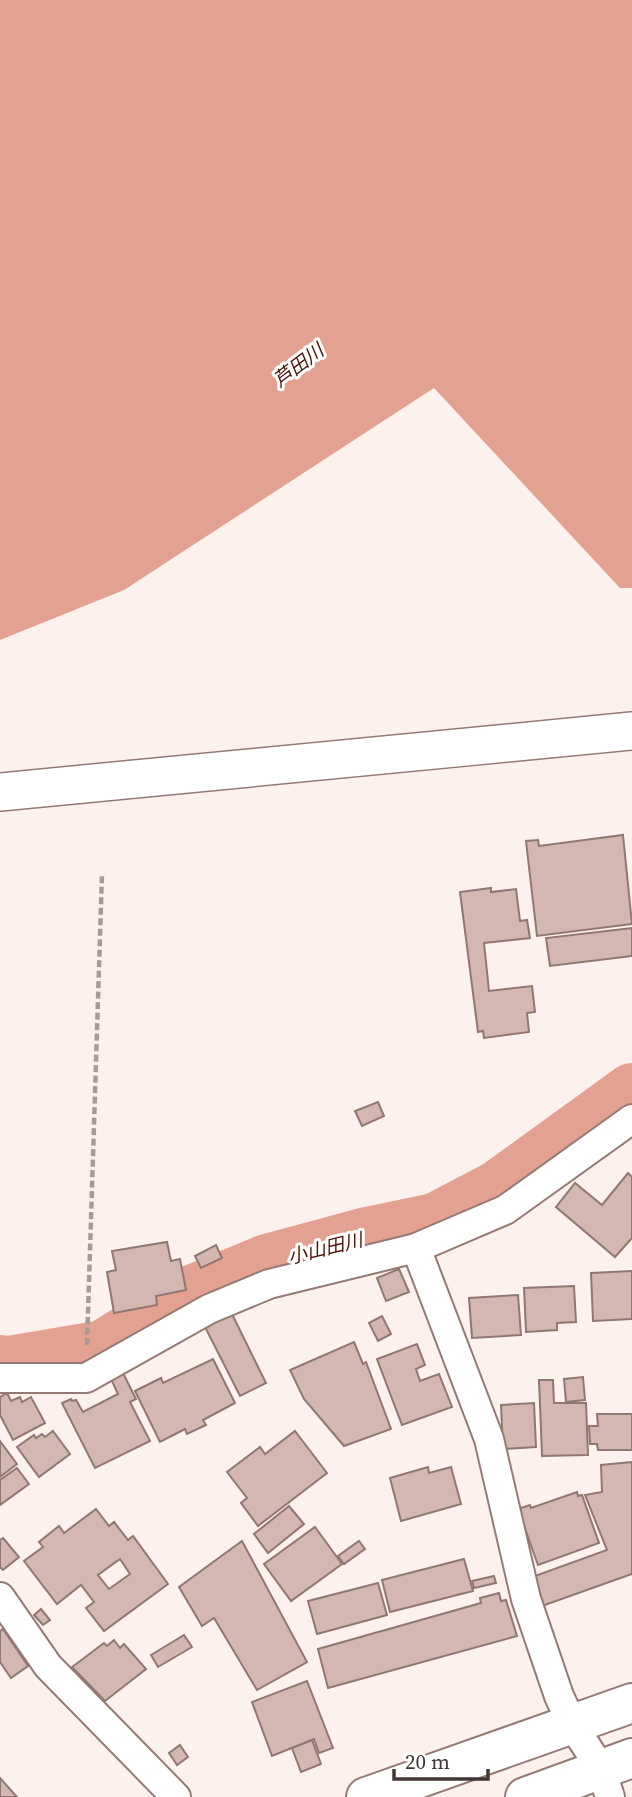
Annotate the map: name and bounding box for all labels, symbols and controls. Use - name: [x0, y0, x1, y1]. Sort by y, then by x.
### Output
- water label: 芦田川: [267, 336, 330, 393]
- water label: 小山田川: [285, 1226, 367, 1270]
- scale bar: [394, 1738, 489, 1782]
- text: 20 m: [405, 1747, 450, 1776]

